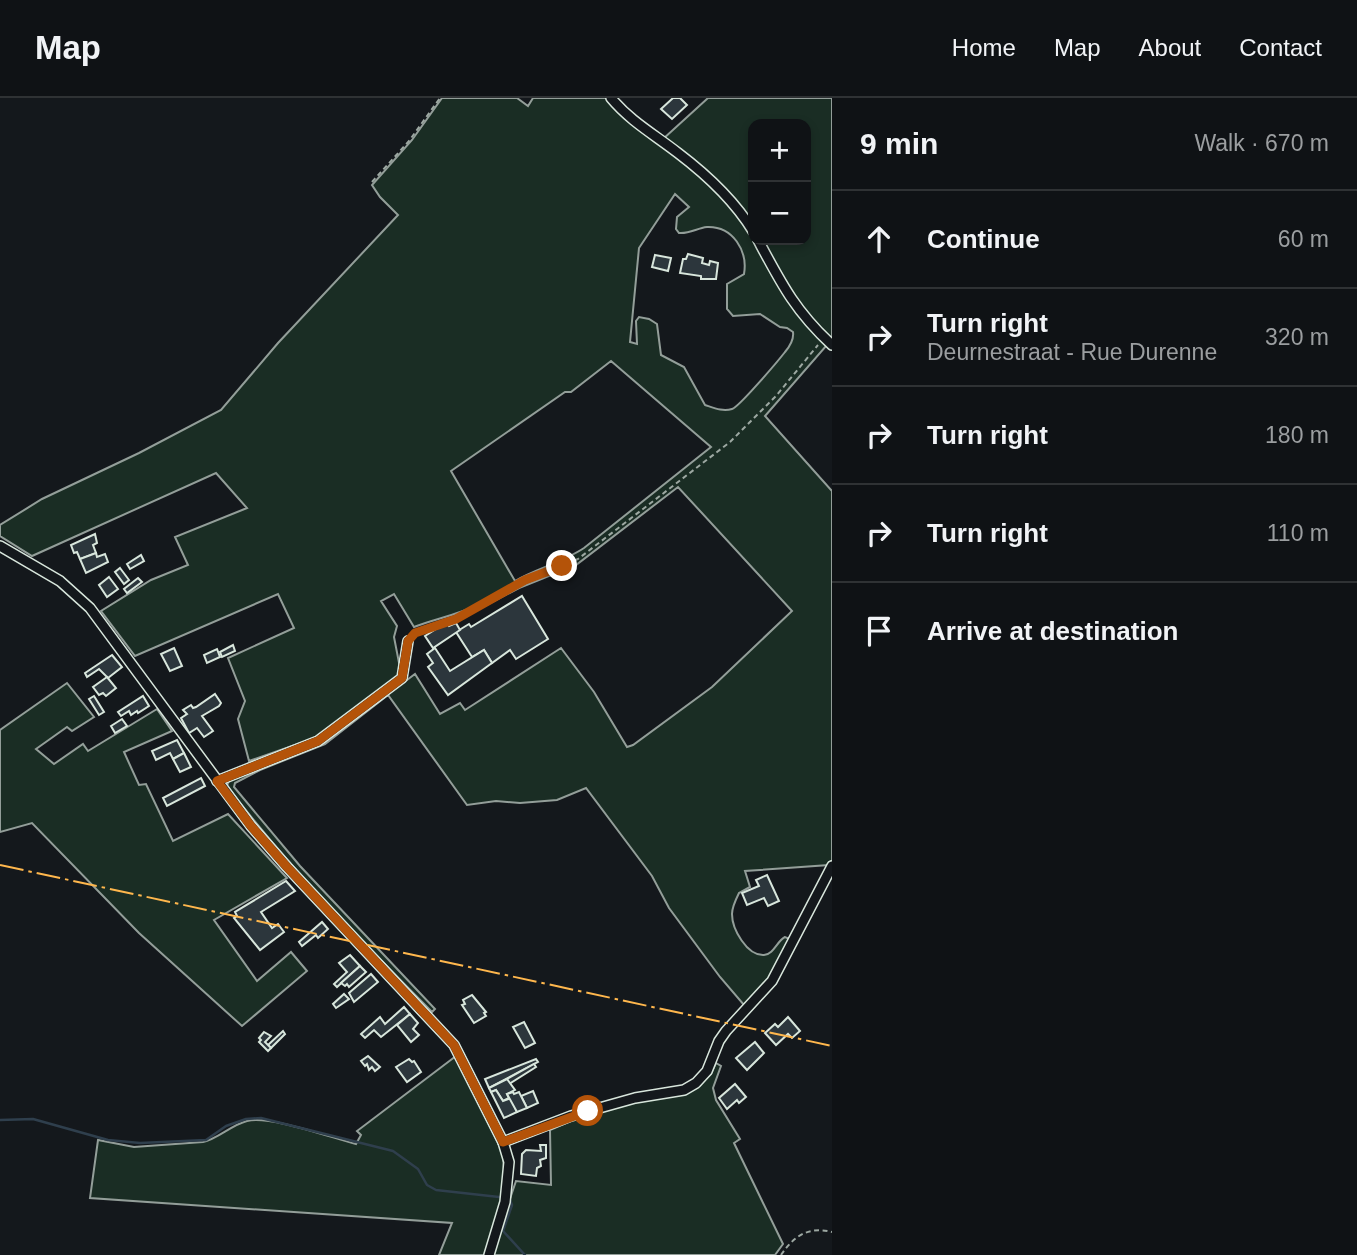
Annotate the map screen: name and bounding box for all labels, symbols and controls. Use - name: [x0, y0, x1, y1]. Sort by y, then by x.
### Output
- text: Map: [35, 29, 101, 66]
- text: Home: [952, 34, 1016, 61]
- text: Map: [1054, 34, 1101, 61]
- text: About: [1139, 34, 1201, 61]
- text: Contact: [1239, 34, 1322, 61]
- map controls: [748, 119, 811, 245]
- button: +: [748, 119, 811, 182]
- text: 9 min: [860, 127, 938, 160]
- text: Walk · 670 m: [1194, 130, 1329, 156]
- button: −: [748, 182, 811, 245]
- icon: ahead: [860, 220, 898, 258]
- text: Continue: [927, 224, 1040, 254]
- text: 60 m: [1278, 226, 1329, 252]
- text: Turn right: [927, 308, 1048, 338]
- icon: right: [860, 318, 898, 356]
- text: 320 m: [1265, 324, 1329, 350]
- text: Deurnestraat - Rue Durenne: [927, 339, 1217, 365]
- icon: right: [860, 416, 898, 454]
- text: Turn right: [927, 420, 1048, 450]
- text: 180 m: [1265, 422, 1329, 448]
- icon: right: [860, 514, 898, 552]
- text: Turn right: [927, 518, 1048, 548]
- text: 110 m: [1267, 520, 1329, 546]
- route end: [546, 550, 577, 581]
- icon: arrive: [860, 612, 898, 650]
- text: Arrive at destination: [927, 616, 1178, 646]
- route start: [572, 1095, 603, 1126]

